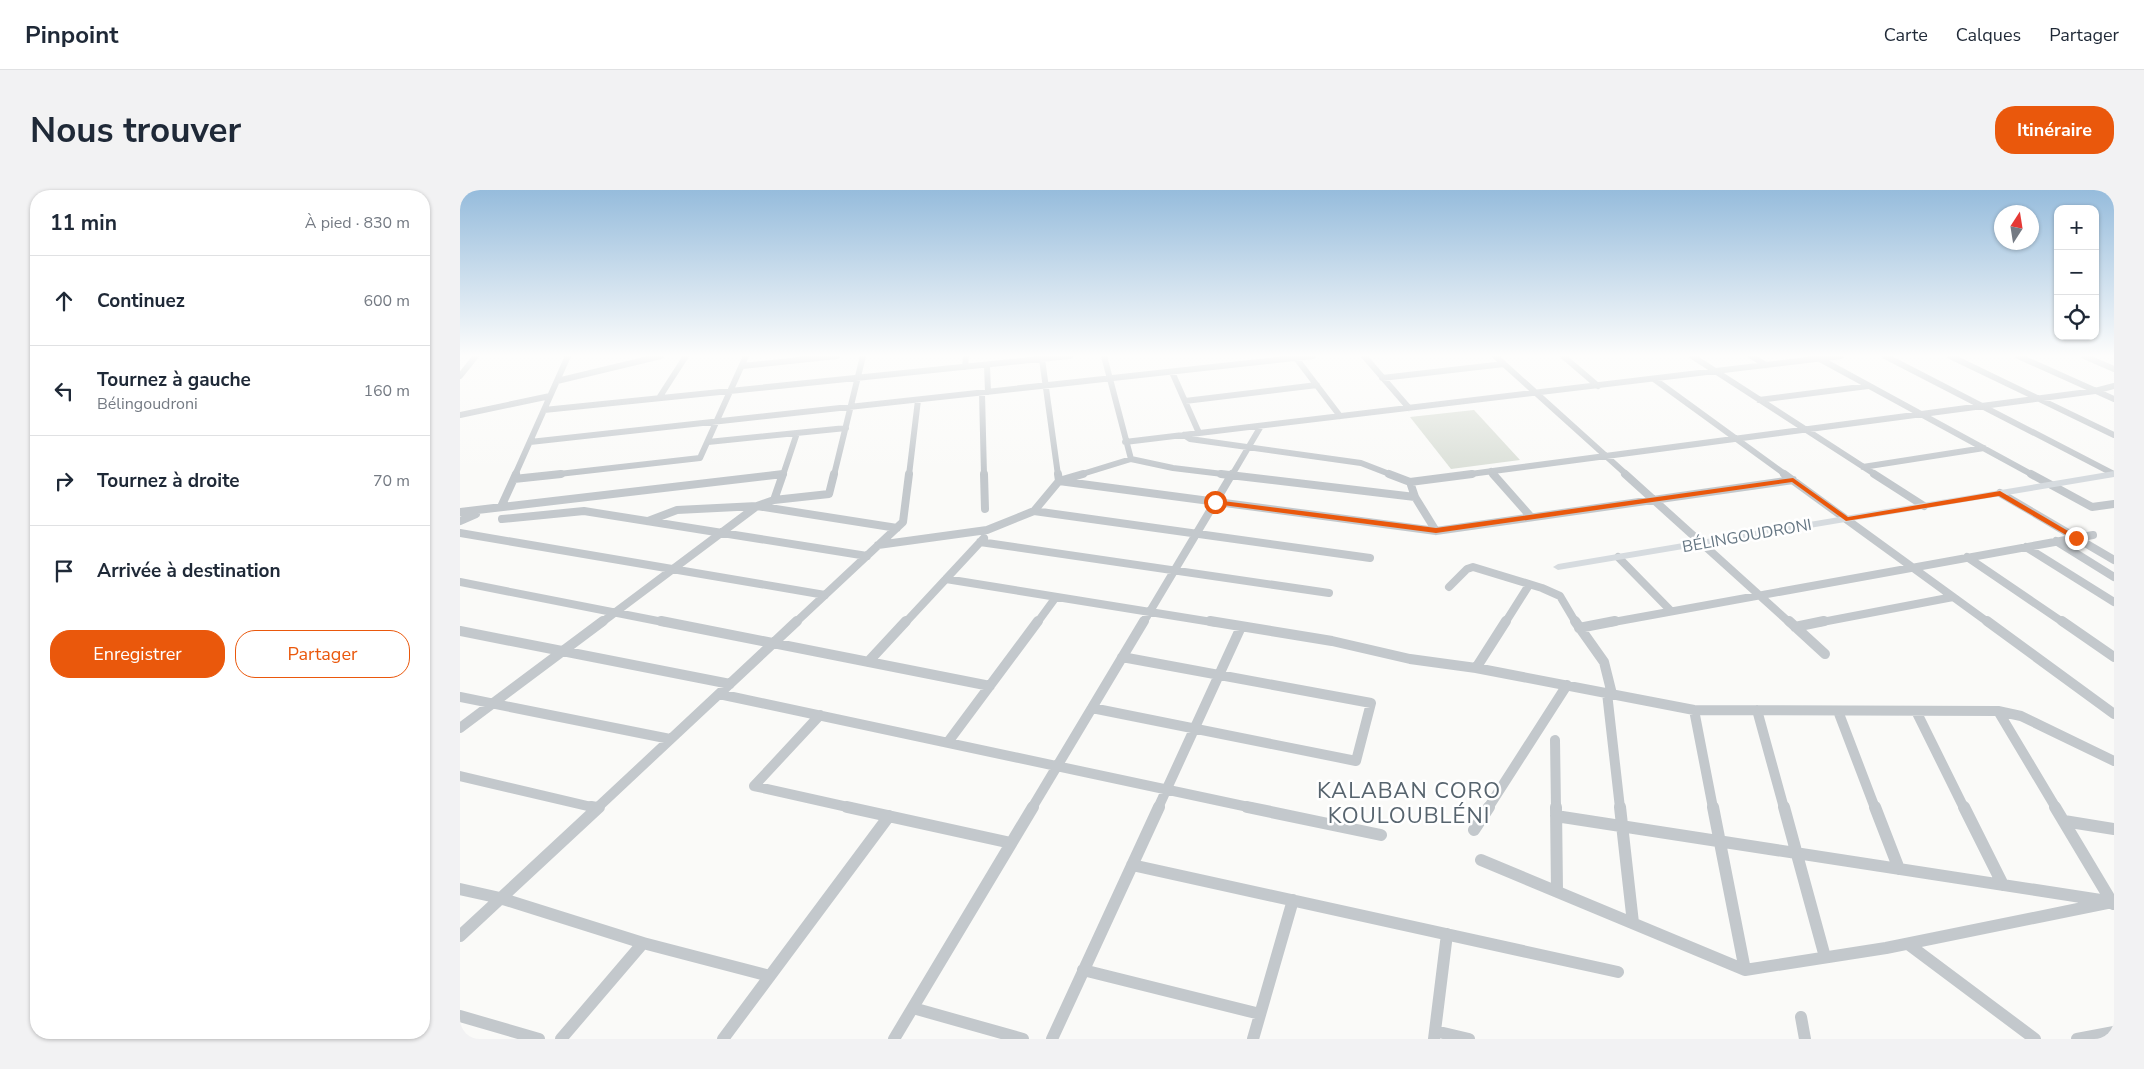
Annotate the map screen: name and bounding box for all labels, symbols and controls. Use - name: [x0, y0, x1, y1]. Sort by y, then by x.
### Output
- text: Pinpoint: [25, 19, 118, 51]
- text: Carte: [1884, 23, 1928, 47]
- text: Calques: [1956, 23, 2021, 47]
- text: Partager: [2049, 23, 2119, 47]
- button: Itinéraire: [1995, 106, 2114, 154]
- text: Nous trouver: [30, 107, 241, 154]
- north arrow: [1994, 205, 2039, 250]
- map controls: [2054, 205, 2099, 340]
- button: +: [2054, 205, 2099, 250]
- text: 11 min: [50, 209, 117, 237]
- text: À pied · 830 m: [305, 212, 410, 234]
- button: −: [2054, 250, 2099, 295]
- icon: ahead: [50, 287, 78, 315]
- text: Continuez: [97, 288, 185, 314]
- text: 600 m: [363, 290, 410, 312]
- button: locate: [2054, 295, 2099, 340]
- text: Tournez à gauche: [97, 367, 251, 393]
- icon: left: [50, 377, 78, 405]
- text: 160 m: [363, 380, 410, 402]
- text: Bélingoudroni: [97, 393, 198, 415]
- icon: right: [50, 467, 78, 495]
- text: Tournez à droite: [97, 468, 240, 494]
- text: 70 m: [373, 470, 410, 492]
- route start: [1204, 491, 1227, 514]
- street label: BÉLINGOUDRONI: [1681, 514, 1813, 558]
- route end: [2065, 527, 2088, 550]
- icon: arrive: [50, 557, 78, 585]
- text: Arrivée à destination: [97, 558, 281, 584]
- button: Enregistrer: [50, 630, 225, 678]
- button: Partager: [235, 630, 410, 678]
- district label: KALABAN CORO KOULOUBLÉNI: [1317, 776, 1501, 831]

